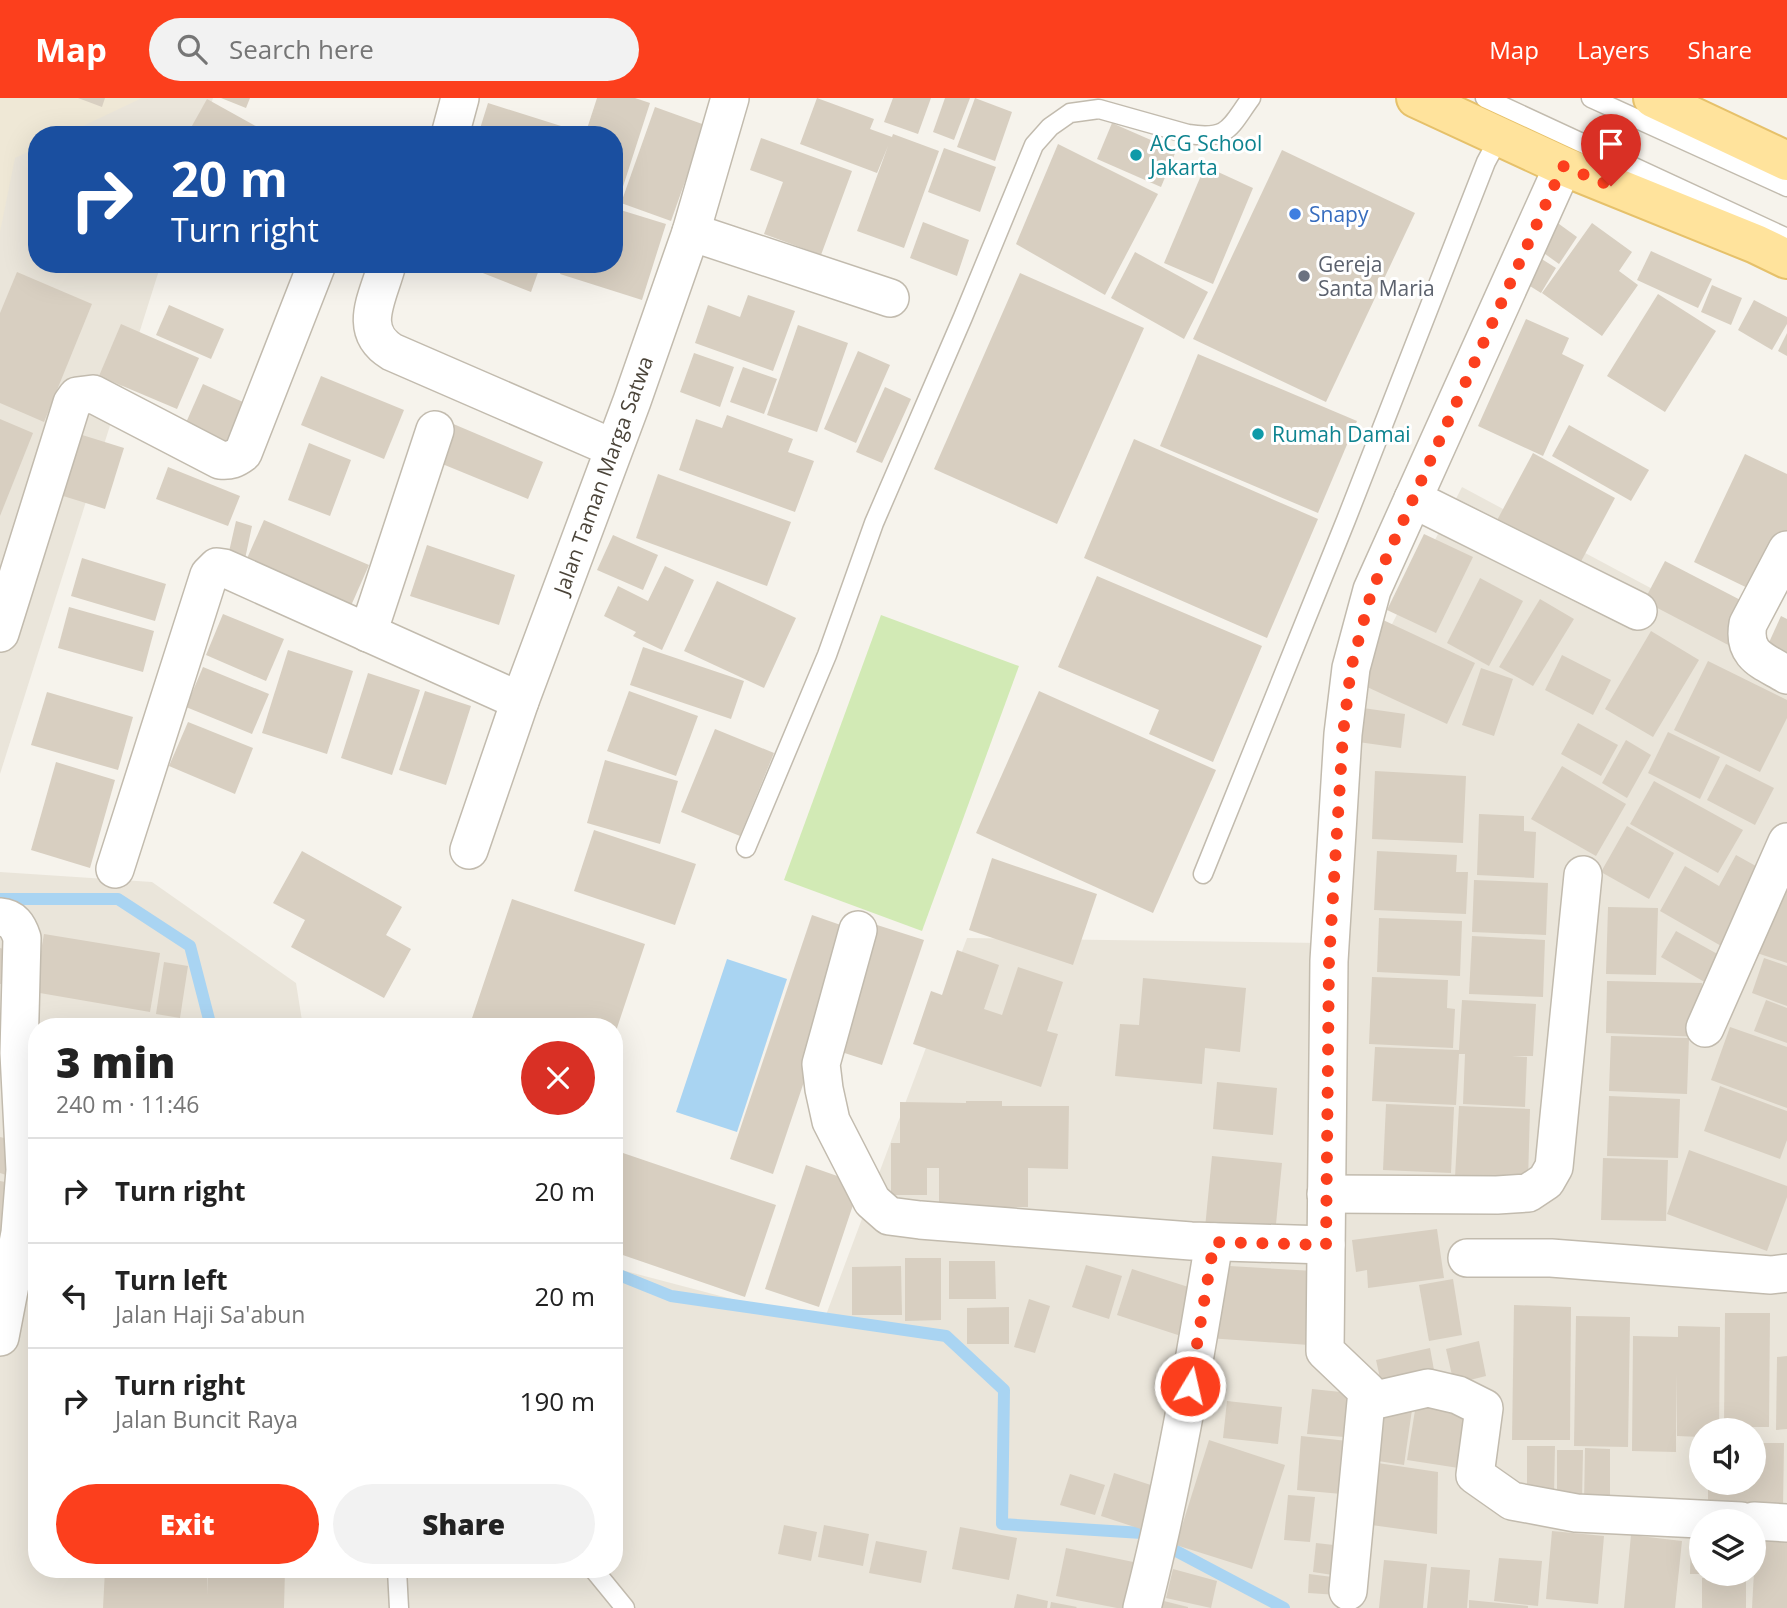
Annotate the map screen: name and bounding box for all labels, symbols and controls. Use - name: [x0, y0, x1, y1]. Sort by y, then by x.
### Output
- search box: [149, 18, 639, 81]
- text: Map: [35, 27, 107, 72]
- icon: search: [173, 30, 211, 68]
- text: Search here: [229, 31, 374, 67]
- text: Map: [1489, 33, 1539, 66]
- text: Layers: [1577, 33, 1650, 66]
- text: Share: [1688, 33, 1752, 66]
- pin: [1581, 114, 1641, 186]
- icon: arrive: [1592, 125, 1630, 163]
- place label: ACG School Jakarta: [1148, 129, 1262, 181]
- text: 20 m: [171, 145, 288, 211]
- marker: ACG School Jakarta: [1128, 147, 1144, 163]
- icon: right: [56, 154, 147, 245]
- place label: Snapy: [1309, 200, 1369, 228]
- marker: Snapy: [1287, 206, 1303, 222]
- text: Turn right: [171, 208, 319, 251]
- place label: Gereja Santa Maria: [1318, 250, 1435, 302]
- marker: Gereja Santa Maria: [1296, 268, 1312, 284]
- street label: Jalan Taman Marga Satwa: [546, 352, 659, 600]
- place label: Rumah Damai: [1272, 420, 1411, 448]
- marker: Rumah Damai: [1250, 426, 1266, 442]
- text: 3 min: [56, 1033, 175, 1090]
- button: close: [521, 1041, 595, 1115]
- text: 240 m · 11:46: [56, 1088, 199, 1120]
- icon: right: [56, 1172, 94, 1210]
- text: Turn right: [115, 1173, 246, 1209]
- text: 20 m: [534, 1173, 595, 1209]
- text: Turn left: [115, 1262, 227, 1298]
- icon: left: [56, 1277, 94, 1315]
- text: 20 m: [534, 1278, 595, 1314]
- text: Jalan Haji Sa'abun: [115, 1298, 305, 1330]
- position arrow: [1153, 1349, 1227, 1423]
- text: Turn right: [115, 1367, 246, 1403]
- icon: right: [56, 1382, 94, 1420]
- text: 190 m: [520, 1383, 595, 1419]
- text: Jalan Buncit Raya: [115, 1403, 298, 1435]
- map controls: [1689, 1418, 1766, 1586]
- button: sound: [1689, 1418, 1766, 1495]
- button: Exit: [56, 1484, 319, 1564]
- button: Share: [333, 1484, 595, 1564]
- button: layers: [1689, 1509, 1766, 1586]

